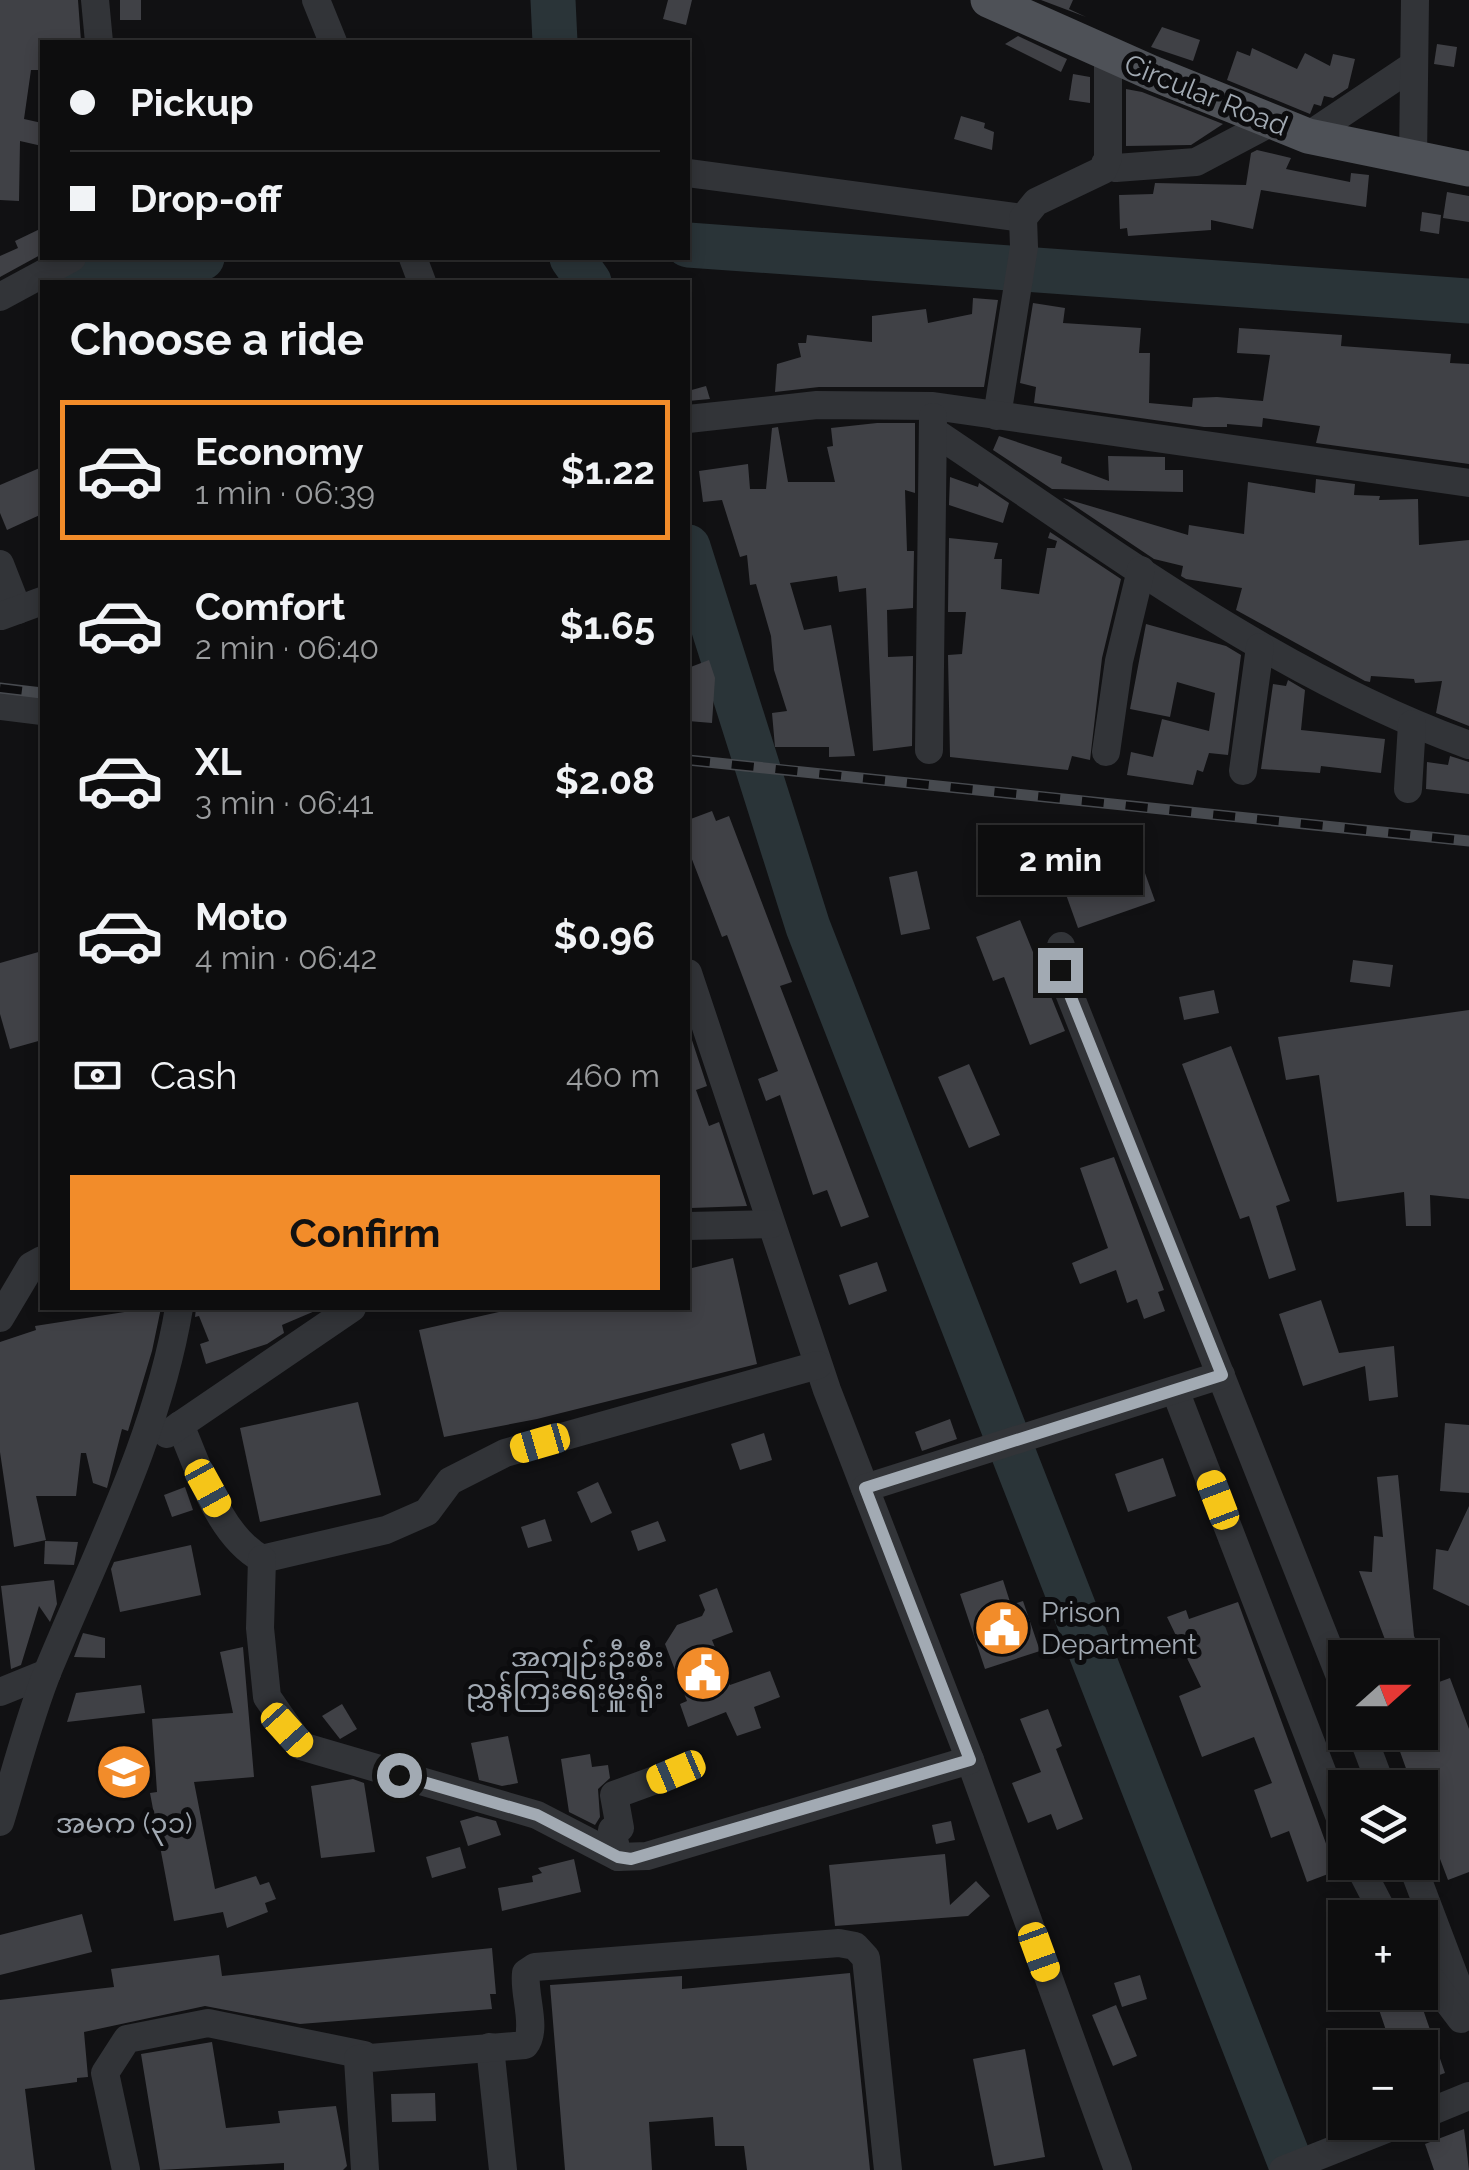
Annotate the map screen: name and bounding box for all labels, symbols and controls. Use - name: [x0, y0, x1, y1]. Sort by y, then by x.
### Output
- street label: Circular Road: [1120, 47, 1292, 143]
- text: Pickup: [130, 80, 254, 125]
- text: Drop-off: [130, 176, 282, 221]
- text: Choose a ride: [70, 313, 364, 366]
- icon: car: [75, 425, 165, 515]
- text: Economy: [195, 429, 364, 474]
- text: $1.22: [561, 448, 655, 493]
- text: 1 min · 06:39: [195, 474, 375, 511]
- icon: car: [75, 580, 165, 670]
- text: Comfort: [195, 584, 345, 629]
- text: $1.65: [559, 603, 655, 648]
- text: 2 min · 06:40: [195, 629, 379, 666]
- icon: car: [75, 735, 165, 825]
- text: XL: [195, 739, 242, 784]
- text: $2.08: [555, 758, 655, 803]
- text: 3 min · 06:41: [195, 784, 374, 821]
- callout: 2 min: [978, 825, 1142, 895]
- text: 2 min: [1019, 841, 1102, 878]
- icon: car: [75, 890, 165, 980]
- text: Moto: [195, 894, 288, 939]
- text: $0.96: [554, 913, 655, 958]
- text: 4 min · 06:42: [195, 939, 377, 976]
- route end: [1038, 948, 1083, 993]
- icon: cash: [70, 1048, 125, 1103]
- text: Cash: [150, 1053, 237, 1098]
- text: 460 m: [566, 1057, 660, 1094]
- button: Confirm: [70, 1175, 660, 1290]
- car: [507, 1420, 573, 1466]
- car: [180, 1454, 236, 1522]
- car: [1193, 1467, 1243, 1533]
- place label: Prison Department: [1041, 1596, 1198, 1661]
- public building icon: Prison Department: [972, 1598, 1032, 1658]
- place label: အကျဉ်းဦးစီး ညွှန်ကြးရေးမှူးရုံး: [466, 1639, 664, 1712]
- north arrow: [1328, 1640, 1438, 1750]
- map controls: [1328, 1640, 1438, 2140]
- public building icon: အကျဉ်းဦးစီး ညွှန်ကြးရေးမှူးရုံး: [673, 1643, 733, 1703]
- car: [256, 1698, 318, 1762]
- school or university icon: အမက (၃၁): [94, 1742, 154, 1802]
- car: [643, 1746, 709, 1798]
- route start: [377, 1753, 422, 1798]
- button: layers: [1328, 1770, 1438, 1880]
- place label: အမက (၃၁): [55, 1807, 193, 1846]
- button: +: [1328, 1900, 1438, 2010]
- car: [1015, 1919, 1063, 1985]
- button: −: [1328, 2030, 1438, 2140]

